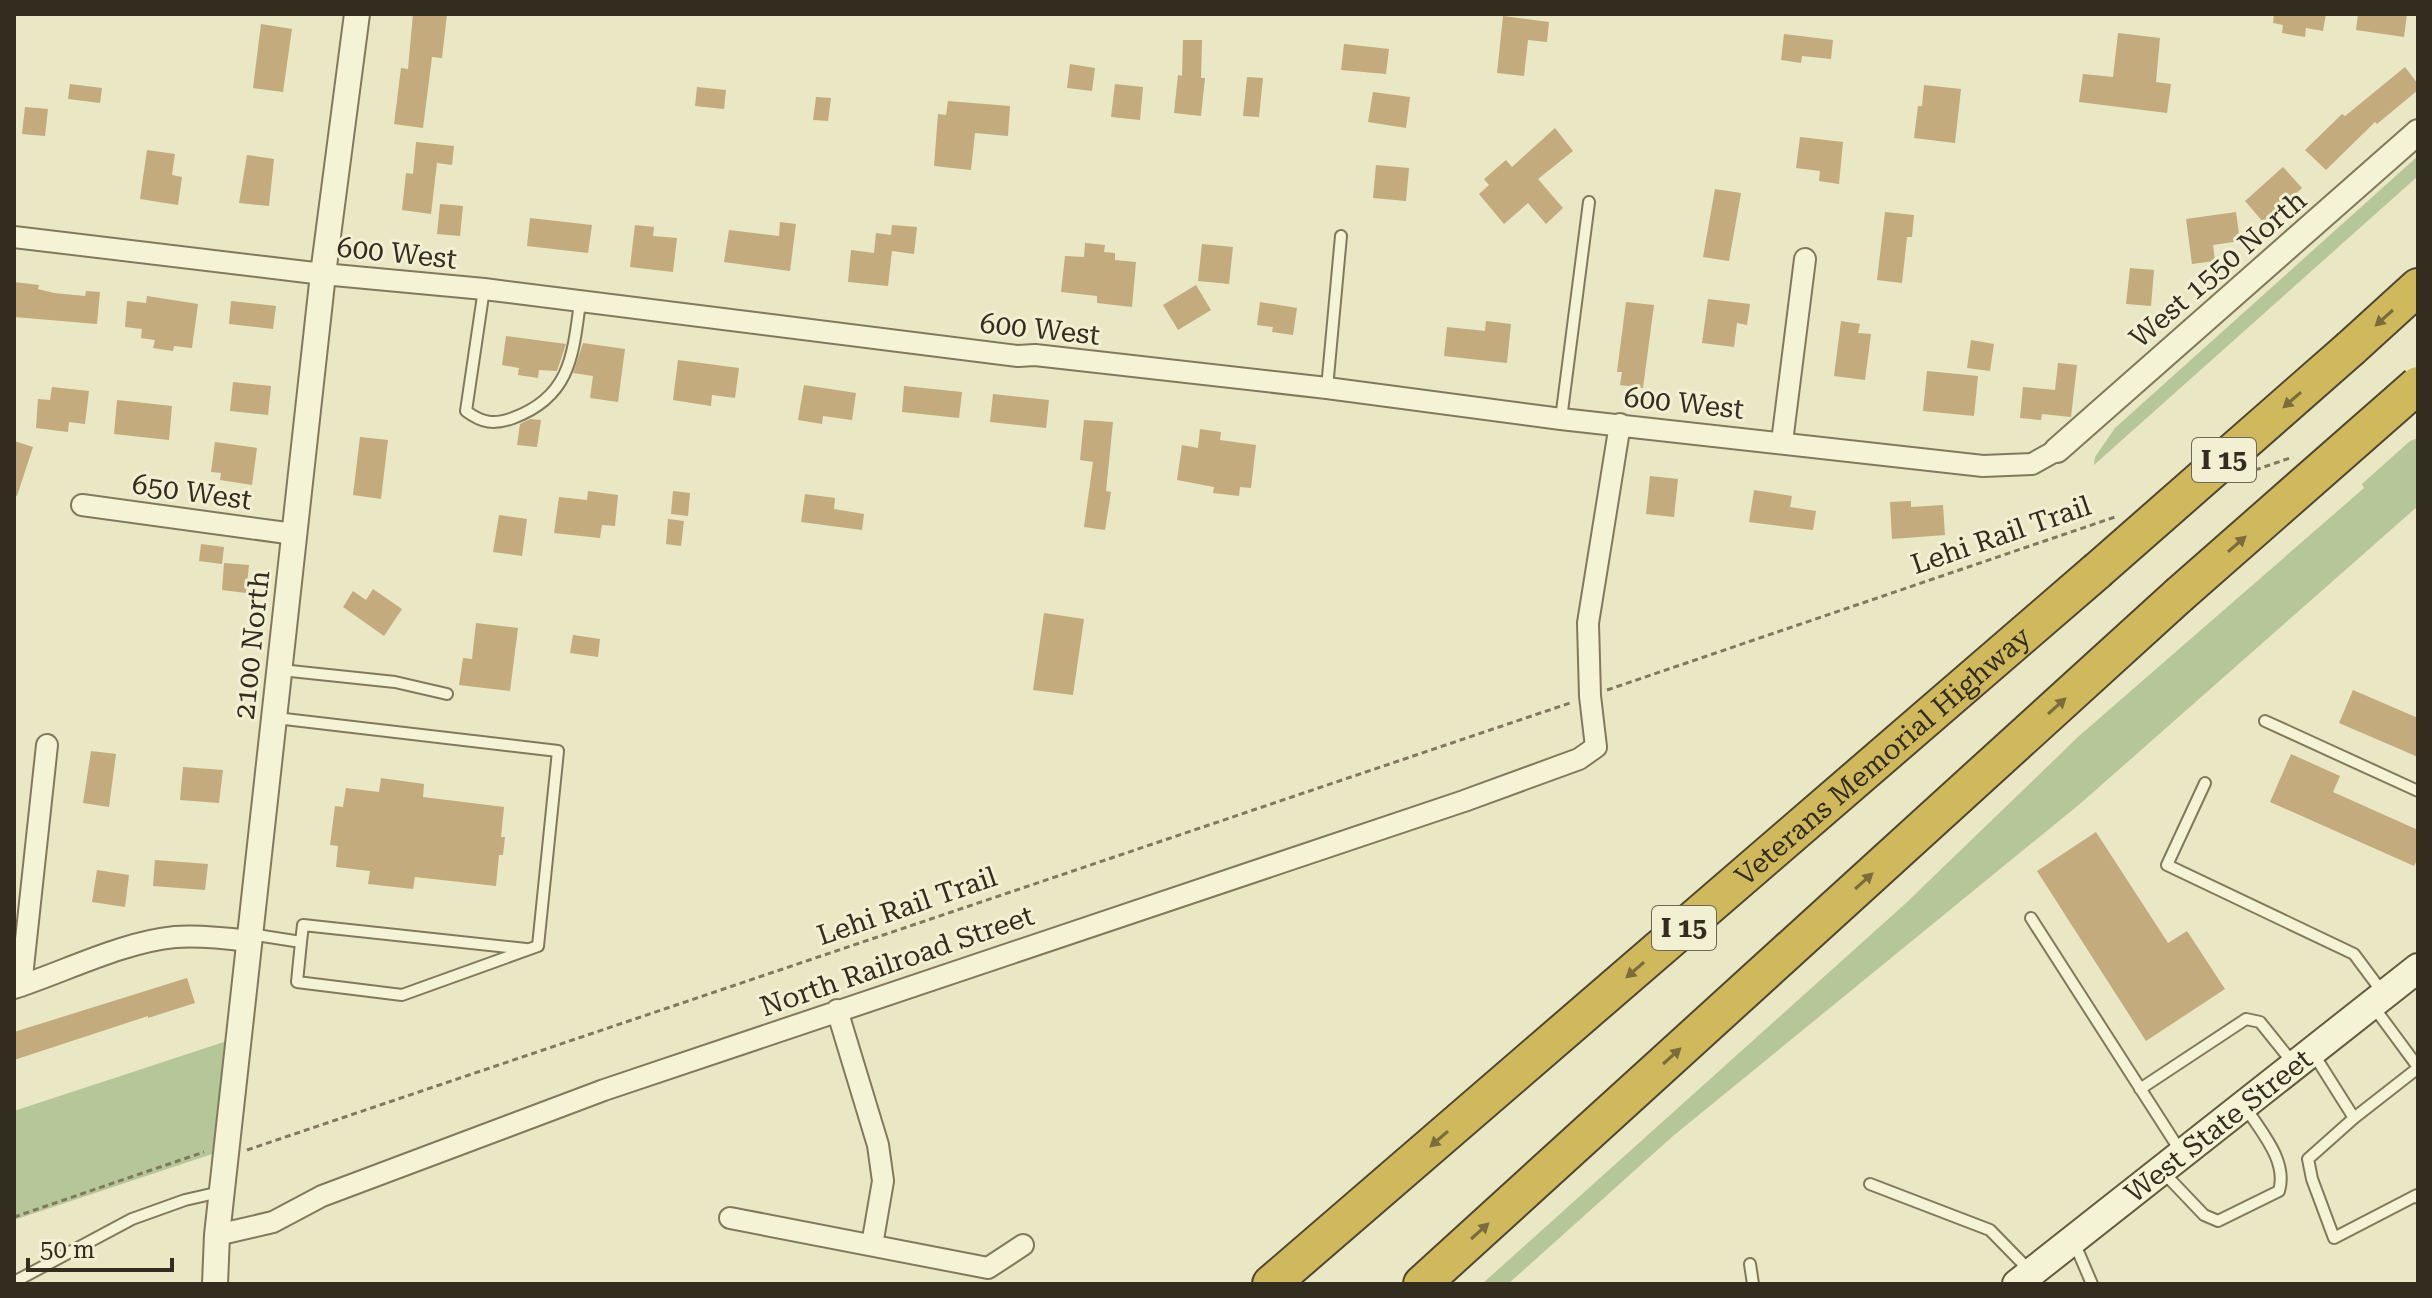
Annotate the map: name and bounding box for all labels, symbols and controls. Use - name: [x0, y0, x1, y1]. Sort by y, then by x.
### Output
- street label: West 1550 North: [2123, 183, 2313, 355]
- street label: 600 West: [335, 230, 459, 276]
- street label: 600 West: [978, 306, 1102, 352]
- one-way arrow: [2375, 308, 2394, 326]
- street label: 600 West: [1622, 380, 1746, 426]
- one-way arrow: [2283, 390, 2302, 408]
- road number: I 15: [2192, 438, 2256, 482]
- street label: 650 West: [130, 467, 254, 517]
- street label: Lehi Rail Trail: [1907, 489, 2096, 581]
- one-way arrow: [2227, 536, 2247, 553]
- street label: 2100 North: [228, 569, 276, 721]
- street label: Veterans Memorial Highway: [1728, 619, 2037, 893]
- one-way arrow: [2047, 698, 2066, 716]
- street label: Lehi Rail Trail: [813, 860, 1002, 952]
- one-way arrow: [1855, 873, 1874, 891]
- street label: North Railroad Street: [756, 899, 1038, 1023]
- road number: I 15: [1652, 906, 1716, 950]
- one-way arrow: [1626, 960, 1645, 978]
- street label: West State Street: [2118, 1042, 2318, 1209]
- one-way arrow: [1662, 1048, 1681, 1066]
- one-way arrow: [1429, 1130, 1448, 1148]
- scale bar: [28, 1222, 172, 1272]
- one-way arrow: [1470, 1223, 1489, 1241]
- text: 50 m: [40, 1236, 95, 1264]

